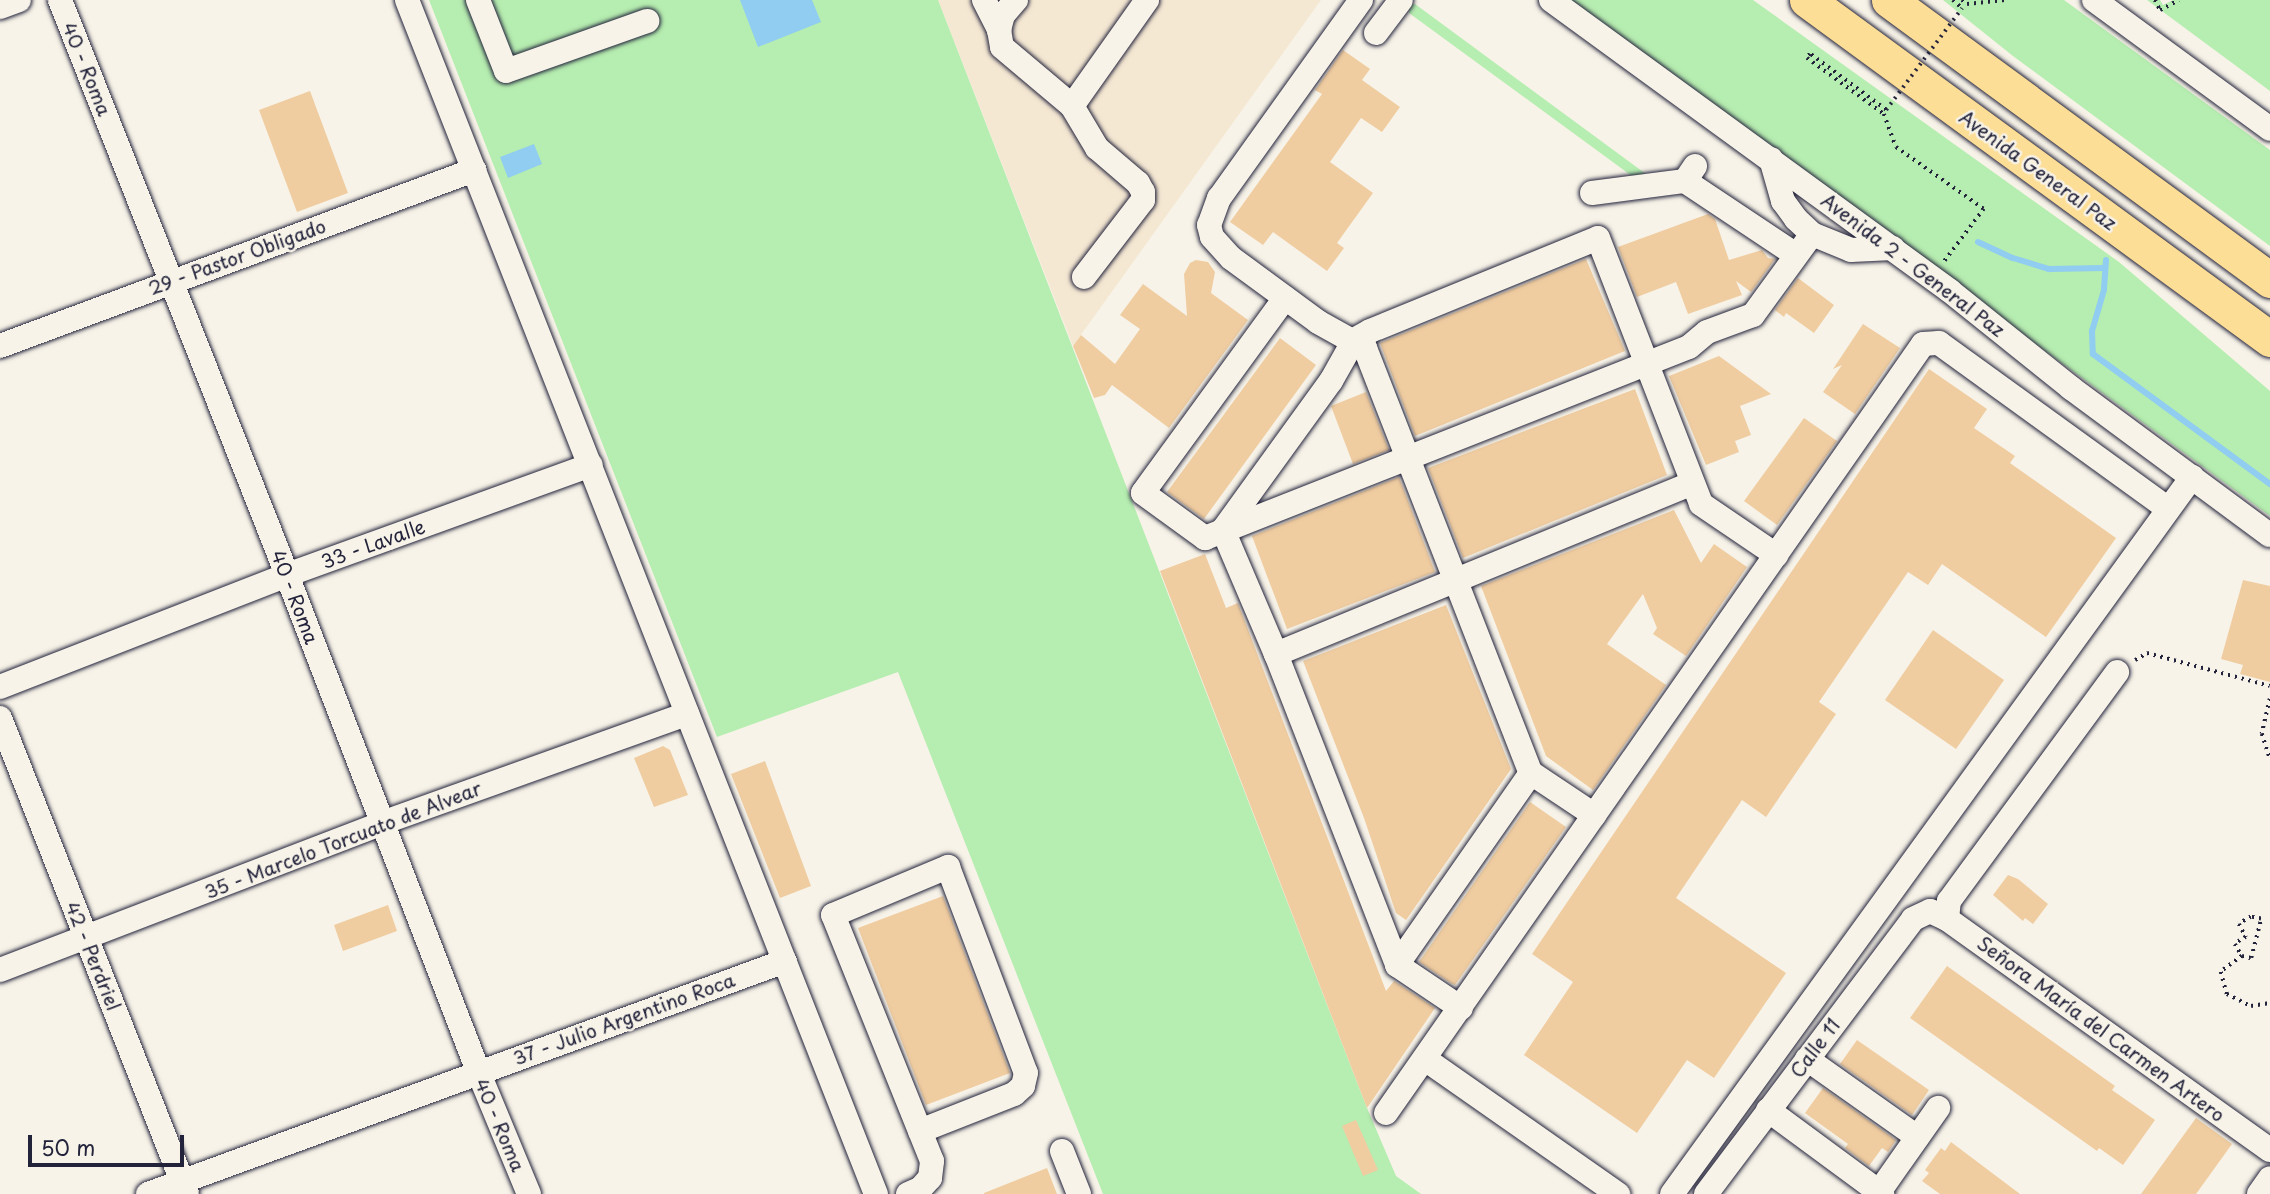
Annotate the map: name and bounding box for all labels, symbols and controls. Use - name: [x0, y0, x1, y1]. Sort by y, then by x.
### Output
- street label: 40 - Roma: [58, 18, 116, 120]
- street label: Avenida General Paz: [1955, 105, 2121, 235]
- street label: Avenida 2 - General Paz: [1817, 188, 2009, 342]
- street label: 29 - Pastor Obligado: [145, 214, 329, 300]
- street label: 33 - Lavalle: [318, 515, 428, 573]
- street label: 40 - Roma: [266, 546, 324, 648]
- street label: 35 - Marcelo Torcuato de Alvear: [201, 776, 485, 904]
- street label: 42 - Perdriel: [61, 898, 125, 1014]
- street label: Señora María del Carmen Artero: [1971, 930, 2231, 1128]
- street label: 37 - Julio Argentino Roca: [510, 968, 738, 1070]
- street label: Calle 11: [1785, 1014, 1845, 1082]
- street label: 40 - Roma: [470, 1075, 530, 1175]
- scale bar: [32, 1120, 187, 1164]
- text: 50 m: [41, 1131, 95, 1163]

